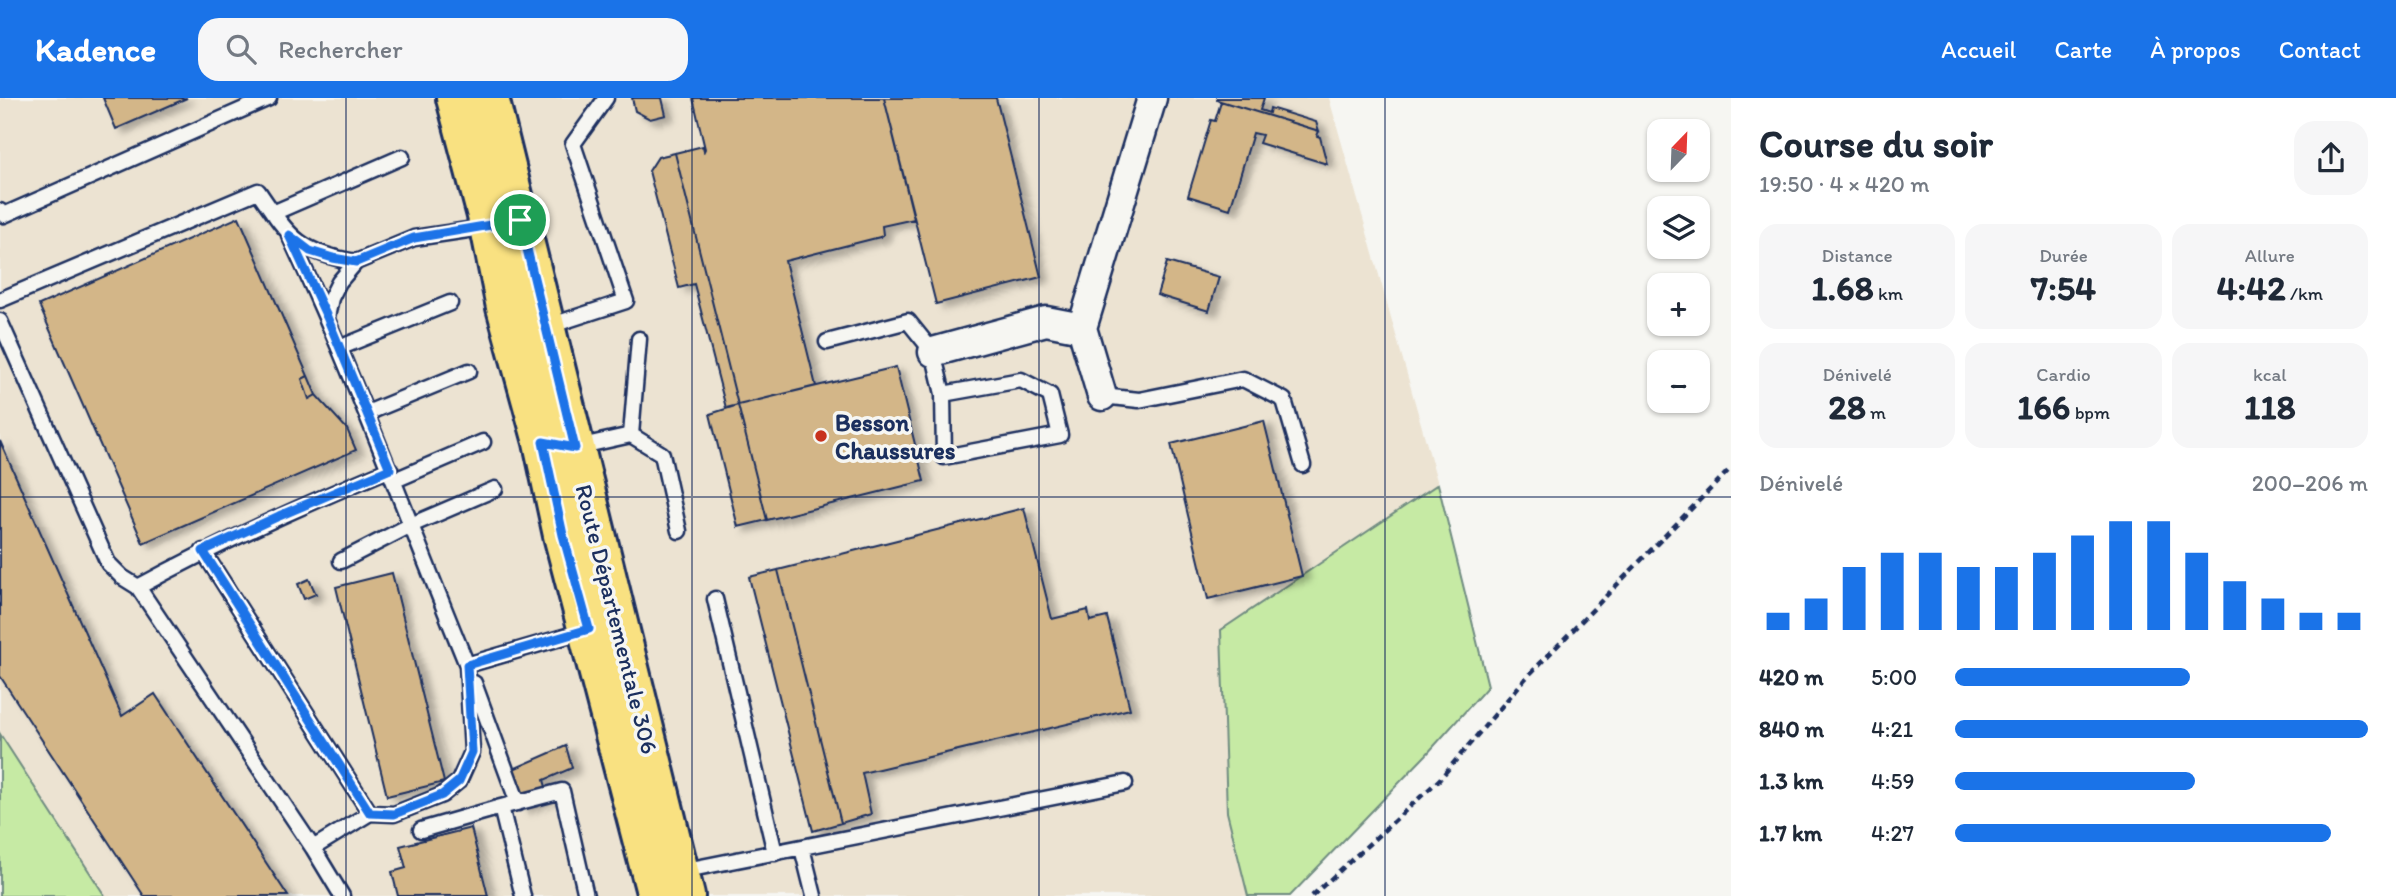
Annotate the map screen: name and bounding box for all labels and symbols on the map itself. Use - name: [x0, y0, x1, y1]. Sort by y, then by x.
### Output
- north arrow: [1647, 119, 1710, 182]
- pin: [490, 190, 550, 250]
- place label: Besson Chaussures: [835, 408, 956, 465]
- marker: Besson Chaussures: [813, 428, 829, 444]
- street label: Route Départementale 306: [569, 481, 665, 757]

